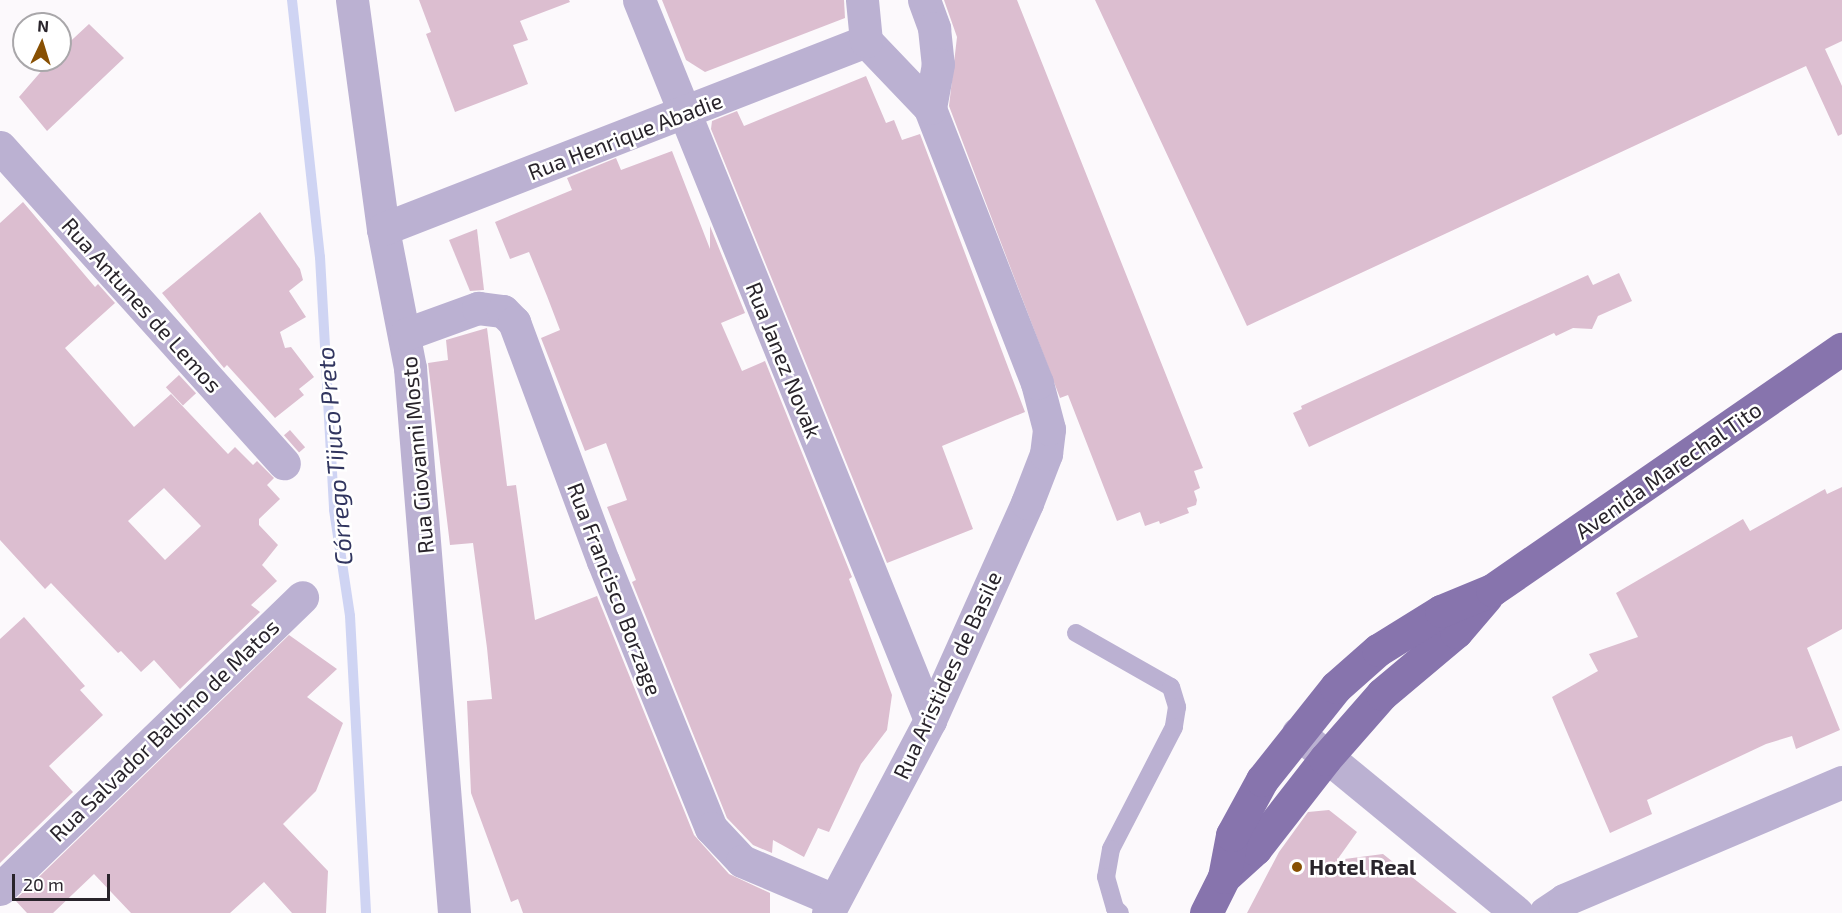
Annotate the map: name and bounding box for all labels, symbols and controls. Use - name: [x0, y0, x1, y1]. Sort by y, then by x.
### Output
- north arrow: [12, 12, 72, 72]
- text: N: [37, 16, 50, 35]
- street label: Rua Henrique Abadie: [524, 87, 726, 185]
- street label: Rua Antunes de Lemos: [56, 212, 228, 398]
- street label: Rua Janez Novak: [741, 278, 827, 442]
- water label: Córrego Tijuco Preto: [310, 345, 358, 567]
- street label: Rua Giovanni Mosto: [395, 355, 439, 555]
- street label: Avenida Marechal Tito: [1569, 395, 1767, 545]
- street label: Rua Francisco Borzage: [562, 479, 668, 699]
- street label: Rua Aristides de Basile: [887, 567, 1007, 783]
- street label: Rua Salvador Balbino de Matos: [44, 613, 284, 847]
- place label: Hotel Real: [1309, 854, 1417, 880]
- marker: Hotel Real: [1290, 860, 1304, 874]
- scale bar: [15, 862, 112, 900]
- text: 20 m: [23, 873, 64, 895]

